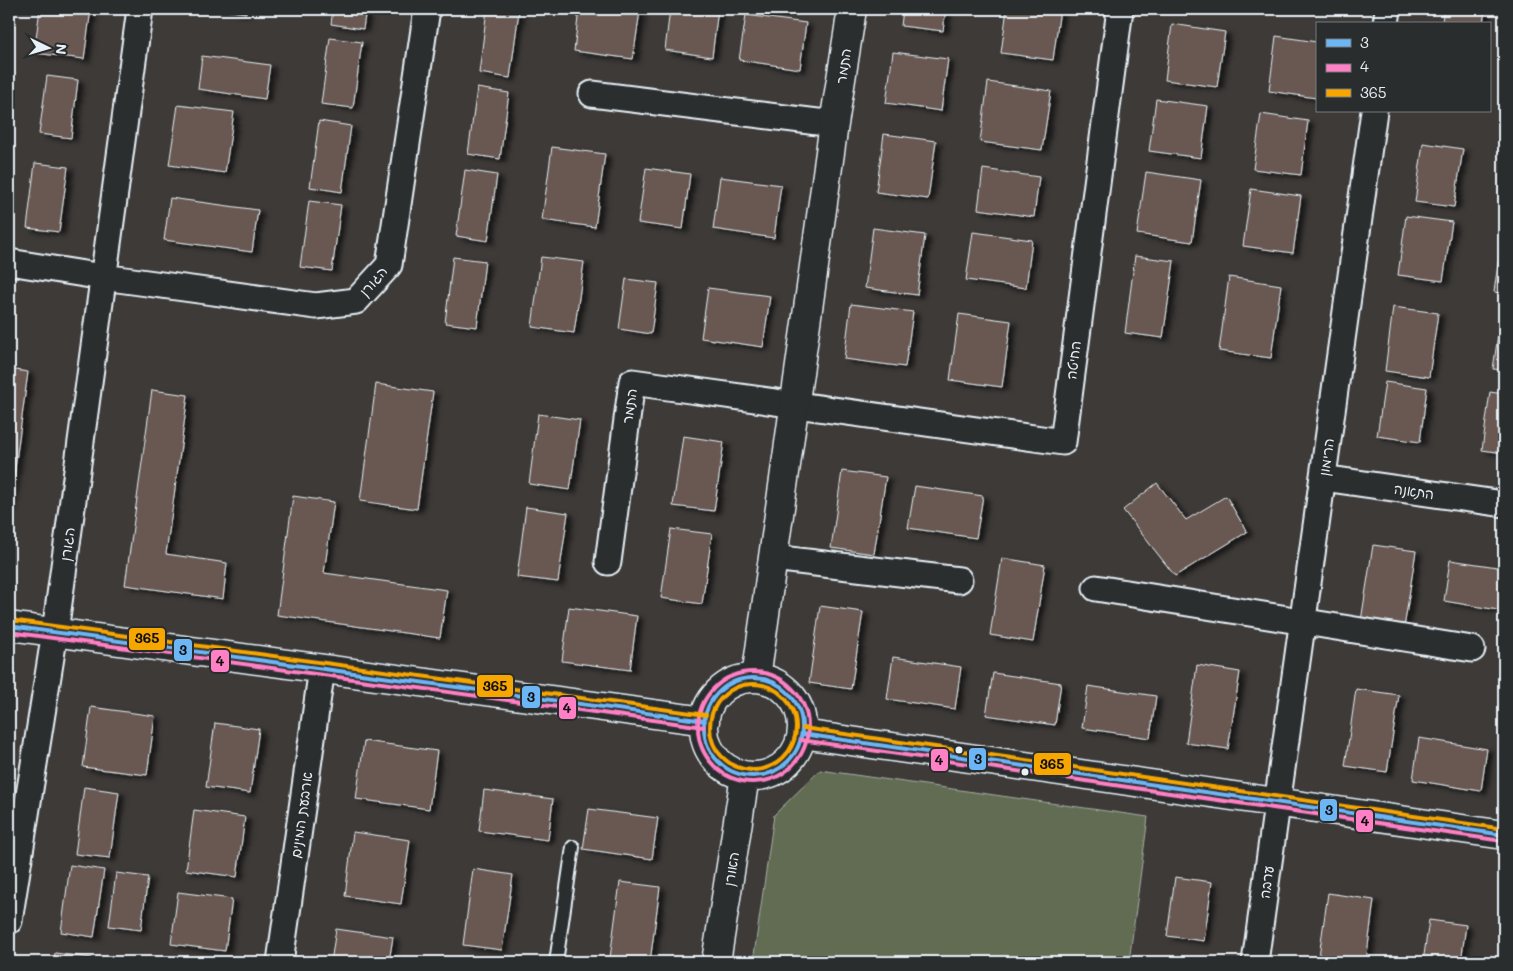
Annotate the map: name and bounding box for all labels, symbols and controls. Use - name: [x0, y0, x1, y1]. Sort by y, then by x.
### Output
- north arrow: [22, 22, 72, 72]
- legend: [1316, 22, 1490, 112]
- text: 3: [1360, 32, 1369, 52]
- text: N: [52, 43, 71, 55]
- street label: התמר: [831, 47, 855, 85]
- text: 4: [1360, 56, 1369, 76]
- text: 365: [1360, 82, 1387, 102]
- street label: הגורן: [355, 262, 391, 300]
- street label: החיטה: [1061, 339, 1085, 381]
- street label: התמר: [617, 387, 641, 425]
- street label: הרימון: [1314, 437, 1338, 477]
- street label: התאנה: [1393, 479, 1435, 503]
- street label: הגורן: [55, 526, 79, 562]
- line badge: 365: [128, 627, 166, 651]
- text: 365: [134, 628, 160, 647]
- line badge: 3: [173, 638, 193, 662]
- text: 3: [179, 640, 187, 659]
- line badge: 4: [210, 649, 230, 673]
- text: 4: [216, 651, 225, 670]
- line badge: 365: [476, 674, 514, 698]
- text: 365: [482, 676, 508, 695]
- line badge: 3: [521, 685, 541, 709]
- text: 3: [527, 687, 535, 706]
- line badge: 4: [558, 696, 577, 720]
- text: 4: [563, 698, 572, 717]
- unlabelled marker: [954, 745, 964, 755]
- line badge: 3: [968, 747, 987, 771]
- line badge: 4: [930, 748, 949, 772]
- text: 3: [974, 749, 982, 768]
- text: 4: [935, 750, 944, 769]
- line badge: 365: [1033, 752, 1072, 776]
- text: 365: [1039, 754, 1065, 773]
- unlabelled marker: [1020, 767, 1030, 777]
- street label: ארבעת המינים: [286, 771, 316, 859]
- line badge: 3: [1319, 798, 1338, 822]
- text: 3: [1325, 800, 1333, 819]
- line badge: 4: [1355, 809, 1374, 833]
- text: 4: [1361, 811, 1370, 830]
- street label: האורן: [719, 850, 743, 888]
- street label: ערבה: [1254, 864, 1278, 900]

